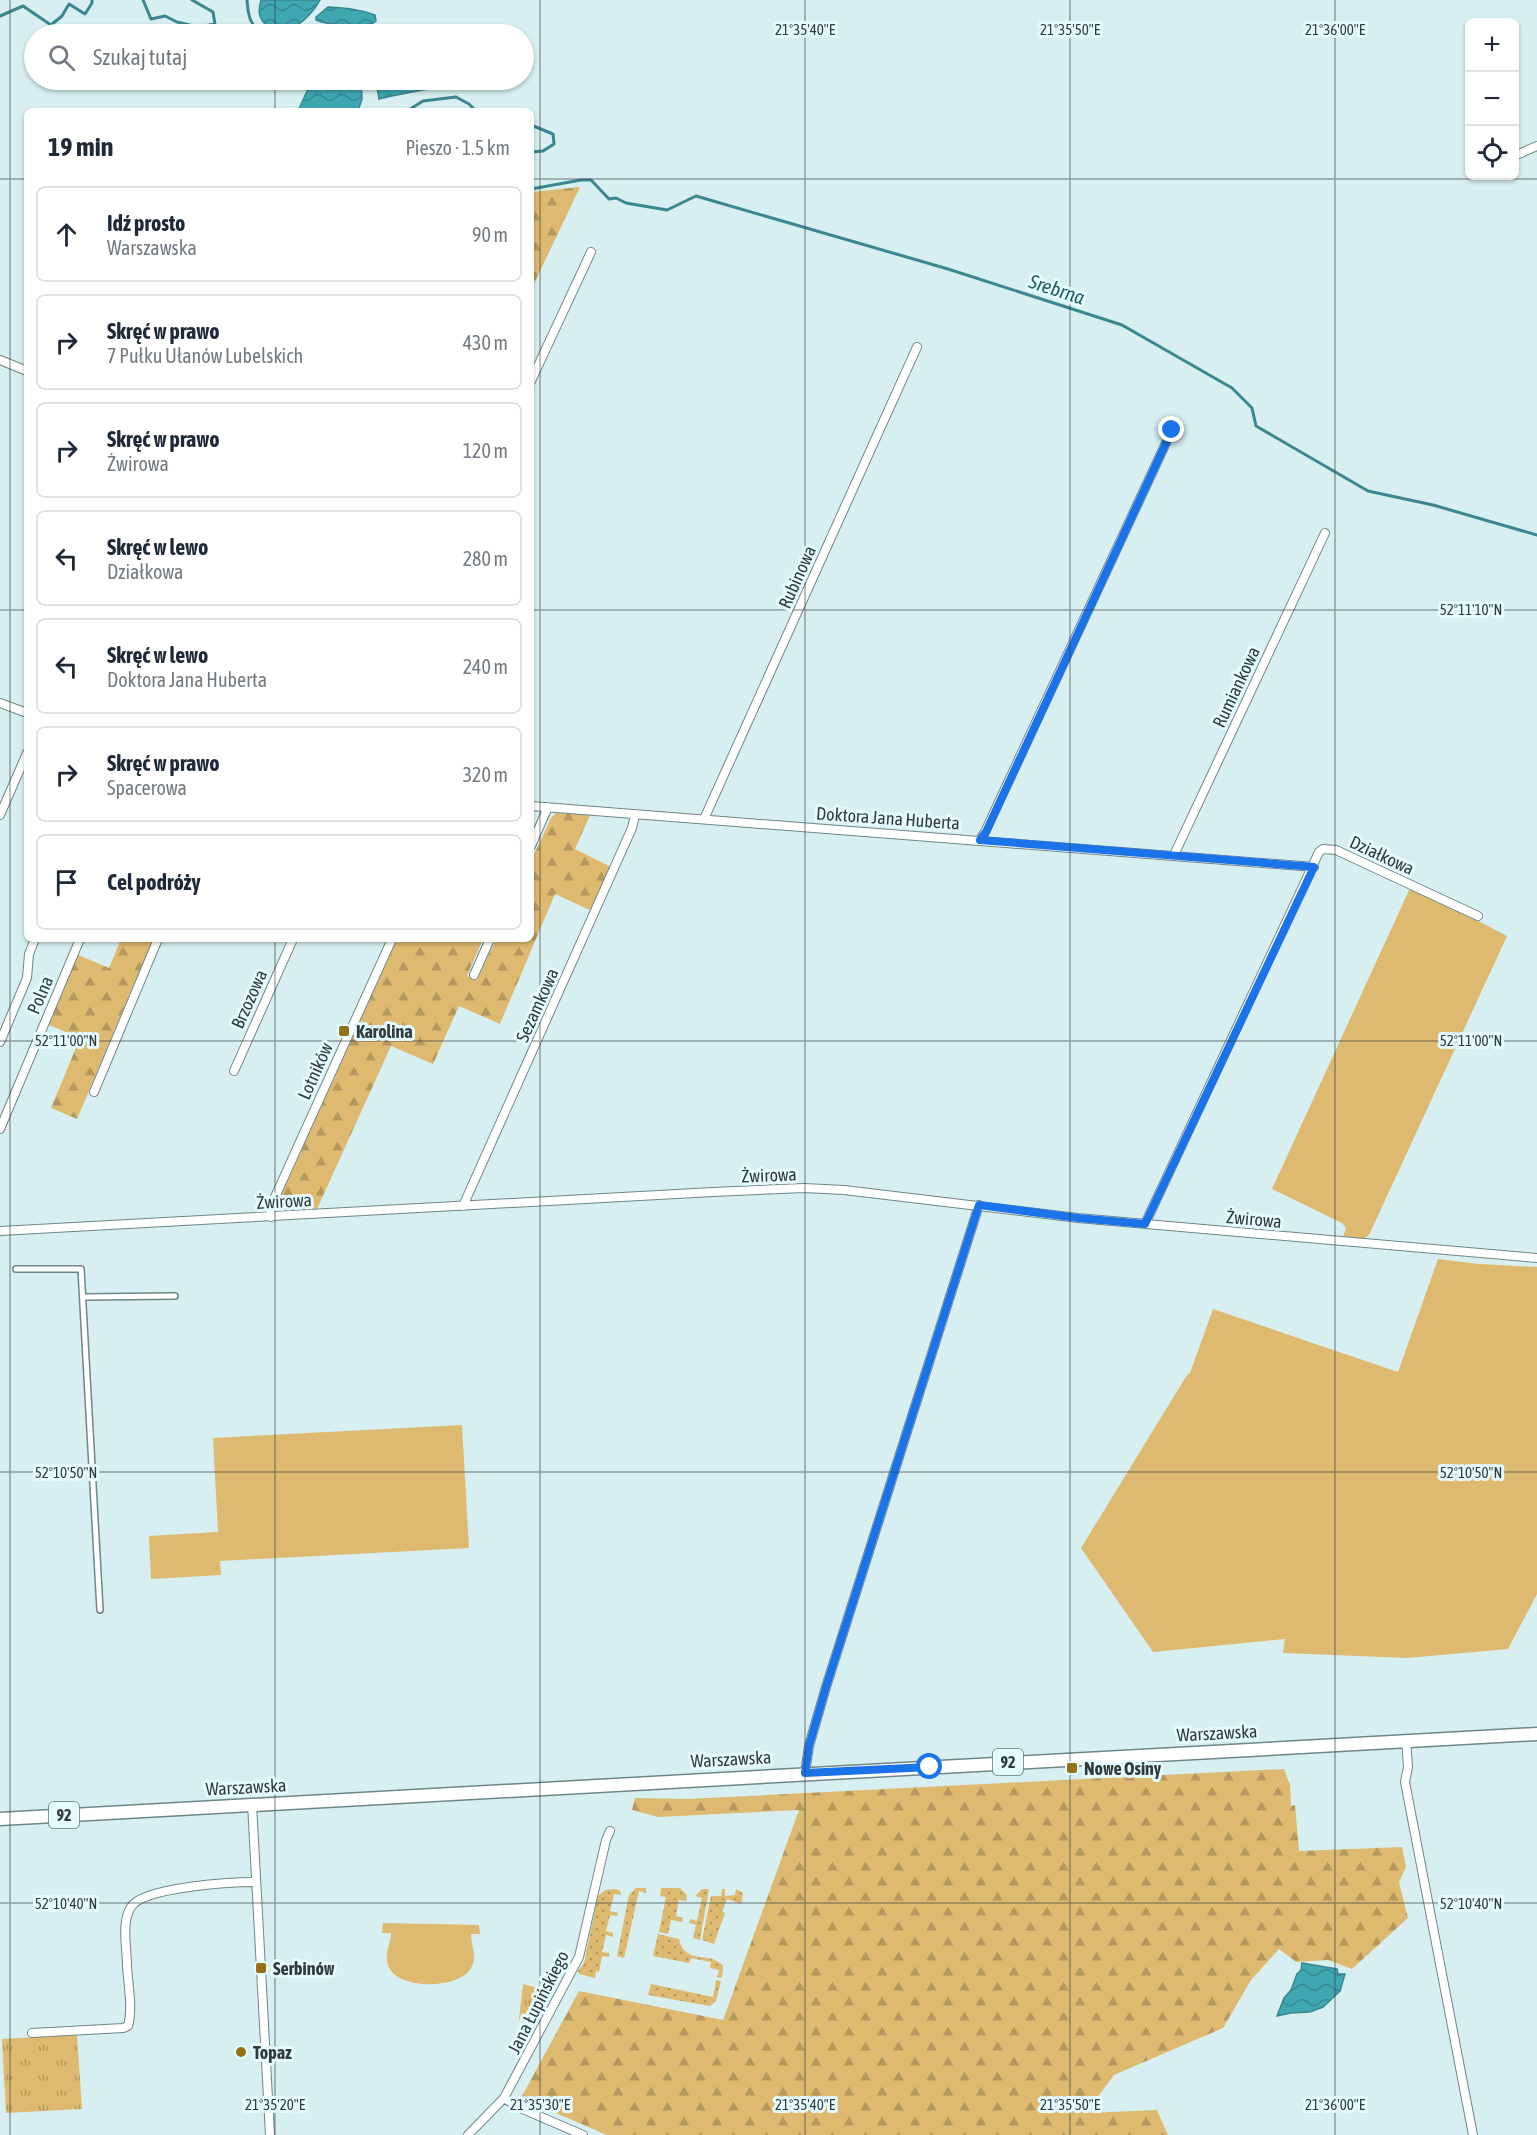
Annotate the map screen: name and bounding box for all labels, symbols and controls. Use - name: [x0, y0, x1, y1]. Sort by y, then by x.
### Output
- map controls: [1465, 18, 1519, 180]
- button: +: [1465, 18, 1519, 72]
- text: 21°35'40"E: [775, 21, 836, 38]
- text: 21°35'50"E: [1040, 21, 1101, 38]
- text: 21°36'00"E: [1305, 21, 1366, 38]
- search box: [24, 24, 534, 90]
- icon: search: [45, 41, 78, 74]
- text: Szukaj tutaj: [93, 44, 187, 70]
- button: −: [1465, 72, 1519, 126]
- button: locate: [1465, 126, 1519, 180]
- text: 19 min: [48, 132, 113, 162]
- text: Pieszo · 1.5 km: [405, 136, 510, 159]
- text: Idź prosto: [107, 210, 185, 236]
- icon: ahead: [50, 218, 83, 251]
- text: 90 m: [472, 223, 508, 246]
- text: Warszawska: [107, 236, 197, 259]
- water label: Srebrna: [1025, 269, 1088, 309]
- text: Skręć w prawo: [107, 318, 220, 344]
- icon: right: [50, 326, 83, 359]
- text: 430 m: [463, 331, 508, 354]
- text: 7 Pułku Ułanów Lubelskich: [107, 344, 303, 367]
- route end: [1158, 416, 1184, 442]
- text: Skręć w prawo: [107, 426, 220, 452]
- icon: right: [50, 434, 83, 467]
- text: 120 m: [463, 439, 508, 462]
- text: Żwirowa: [107, 452, 169, 475]
- text: Skręć w lewo: [107, 534, 208, 560]
- icon: left: [50, 542, 83, 575]
- street label: Rubinowa: [774, 542, 820, 612]
- text: 280 m: [463, 547, 508, 570]
- text: Działkowa: [107, 560, 183, 583]
- text: 52°11'10"N: [1440, 601, 1502, 618]
- text: Skręć w lewo: [107, 642, 208, 668]
- street label: Rumiankowa: [1208, 643, 1264, 731]
- icon: left: [50, 650, 83, 683]
- text: 240 m: [463, 655, 508, 678]
- text: Doktora Jana Huberta: [107, 668, 267, 691]
- text: Skręć w prawo: [107, 750, 220, 776]
- icon: right: [50, 758, 83, 791]
- text: 320 m: [463, 763, 508, 786]
- text: Spacerowa: [107, 776, 187, 799]
- street label: Doktora Jana Huberta: [815, 803, 961, 833]
- street label: Działkowa: [1346, 831, 1418, 879]
- icon: arrive: [50, 866, 83, 899]
- text: Cel podróży: [107, 869, 201, 895]
- street label: Sezamkowa: [511, 965, 563, 1045]
- street label: Brzozowa: [227, 966, 271, 1032]
- street label: Polna: [23, 973, 57, 1017]
- place label: Karolina: [356, 1021, 413, 1042]
- marker: Karolina: [337, 1024, 351, 1038]
- text: 52°11'00"N: [35, 1032, 97, 1049]
- text: 52°11'00"N: [1440, 1032, 1502, 1049]
- street label: Lotników: [293, 1039, 337, 1103]
- street label: Żwirowa: [741, 1164, 797, 1186]
- street label: Żwirowa: [256, 1189, 312, 1213]
- street label: Żwirowa: [1225, 1206, 1283, 1232]
- text: 52°10'50"N: [35, 1464, 97, 1481]
- text: 52°10'50"N: [1440, 1464, 1502, 1481]
- street label: Warszawska: [1176, 1720, 1258, 1746]
- street label: Warszawska: [690, 1746, 772, 1772]
- road number: 92: [993, 1749, 1023, 1775]
- route start: [916, 1753, 942, 1779]
- place label: Nowe Osiny: [1084, 1758, 1162, 1779]
- marker: Nowe Osiny: [1065, 1761, 1079, 1775]
- street label: Warszawska: [205, 1774, 287, 1800]
- road number: 92: [49, 1802, 79, 1828]
- text: 52°10'40"N: [35, 1895, 97, 1912]
- text: 52°10'40"N: [1440, 1895, 1502, 1912]
- street label: Jana Łupińskiego: [503, 1947, 573, 2057]
- place label: Serbinów: [273, 1958, 335, 1979]
- marker: Serbinów: [254, 1961, 268, 1975]
- place label: Topaz: [253, 2042, 292, 2063]
- marker: Topaz: [234, 2045, 248, 2059]
- text: 21°35'20"E: [245, 2096, 306, 2113]
- text: 21°35'30"E: [510, 2096, 571, 2113]
- text: 21°35'40"E: [775, 2096, 836, 2113]
- text: 21°35'50"E: [1040, 2096, 1101, 2113]
- text: 21°36'00"E: [1305, 2096, 1366, 2113]

